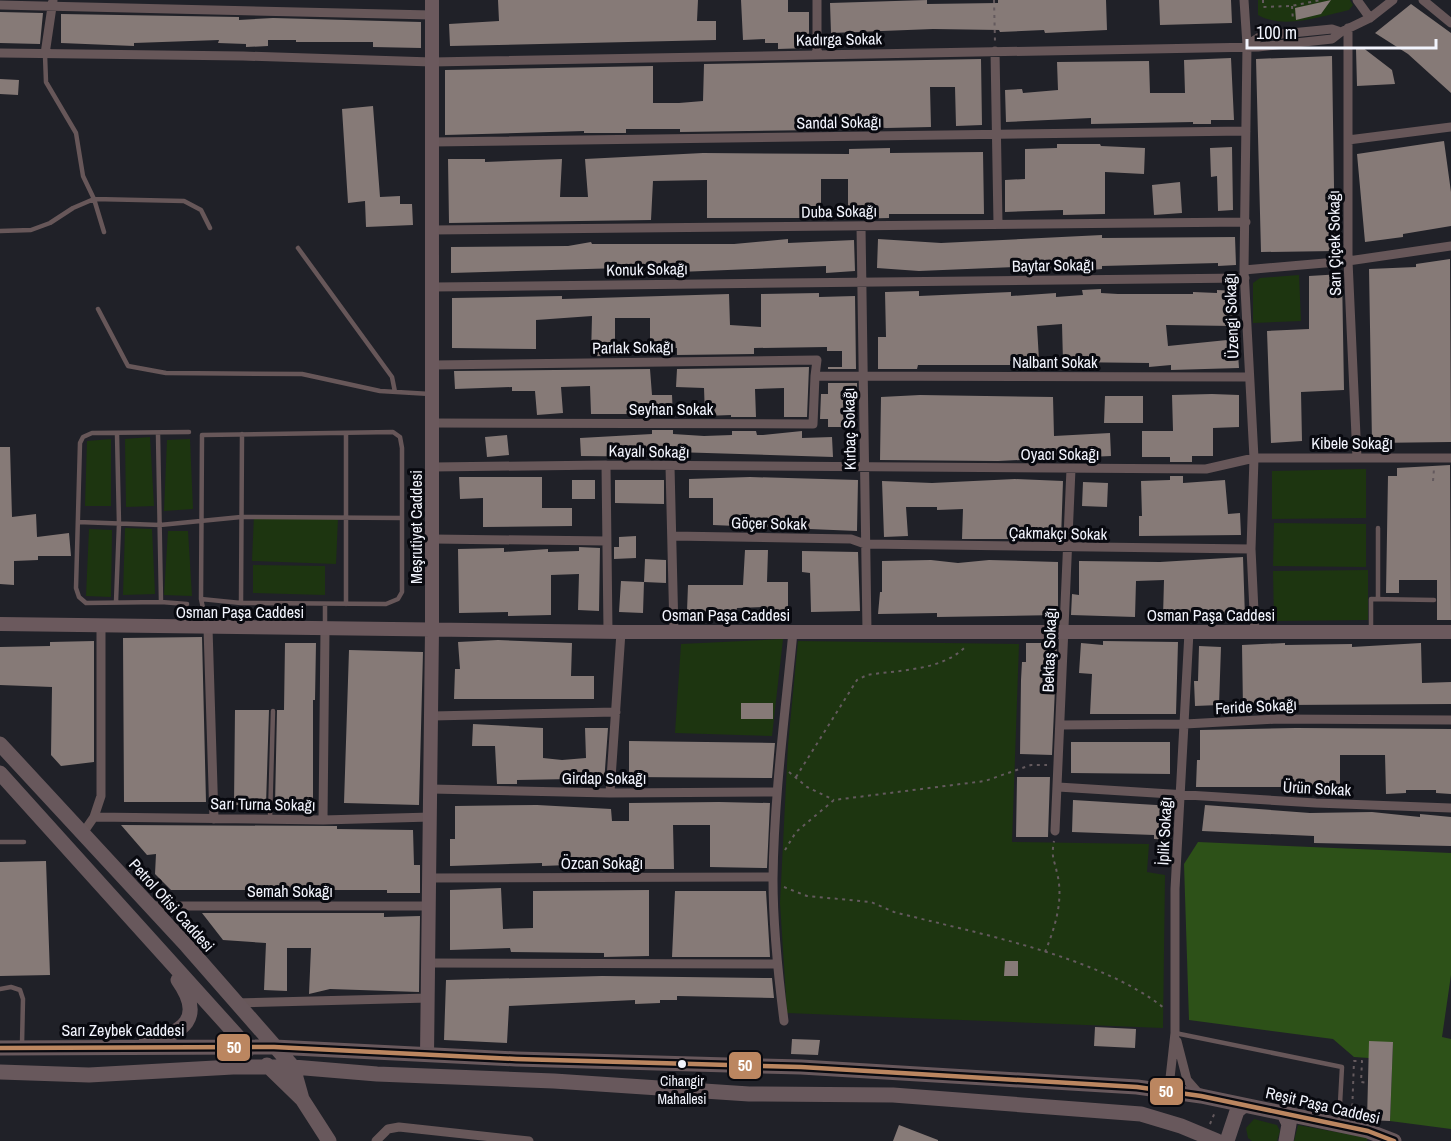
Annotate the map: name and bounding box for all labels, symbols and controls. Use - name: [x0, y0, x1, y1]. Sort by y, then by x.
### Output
- scale bar: [1247, 12, 1436, 50]
- text: 100 m: [1256, 20, 1297, 45]
- street label: Kadırga Sokak: [796, 27, 883, 51]
- street label: Sandal Sokağı: [796, 110, 882, 134]
- street label: Sarı Çiçek Sokağı: [1322, 190, 1346, 296]
- street label: Duba Sokağı: [801, 199, 877, 223]
- street label: Baytar Sokağı: [1012, 253, 1094, 277]
- street label: Konuk Sokağı: [606, 257, 688, 281]
- street label: Üzengi Sokağı: [1219, 273, 1243, 359]
- street label: Parlak Sokağı: [592, 335, 674, 359]
- street label: Nalbant Sokak: [1012, 351, 1098, 373]
- street label: Kırbaç Sokağı: [837, 388, 861, 470]
- street label: Seyhan Sokak: [629, 398, 714, 420]
- street label: Kibele Sokağı: [1311, 432, 1393, 454]
- street label: Kayalı Sokağı: [608, 439, 690, 463]
- street label: Oyacı Sokağı: [1021, 443, 1099, 465]
- street label: Meşrutiyet Caddesi: [405, 470, 427, 584]
- street label: Göçer Sokak: [731, 511, 808, 535]
- street label: Çakmakçı Sokak: [1009, 521, 1108, 545]
- street label: Osman Paşa Caddesi: [176, 601, 304, 623]
- street label: Osman Paşa Caddesi: [662, 604, 790, 626]
- street label: Osman Paşa Caddesi: [1147, 604, 1275, 626]
- street label: Bektaş Sokağı: [1037, 607, 1061, 693]
- street label: Feride Sokağı: [1215, 693, 1297, 719]
- street label: Girdap Sokağı: [562, 767, 646, 789]
- street label: Ürün Sokak: [1282, 775, 1352, 801]
- street label: Sarı Turna Sokağı: [210, 792, 316, 816]
- street label: İplik Sokağı: [1151, 796, 1177, 866]
- street label: Özcan Sokağı: [561, 852, 643, 874]
- street label: Petrol Ofisi Caddesi: [124, 854, 220, 956]
- street label: Semah Sokağı: [247, 880, 333, 902]
- street label: Sarı Zeybek Caddesi: [61, 1019, 185, 1041]
- line badge: 50: [216, 1033, 251, 1062]
- text: 50: [227, 1036, 241, 1058]
- line badge: 50: [728, 1051, 762, 1080]
- text: 50: [738, 1054, 752, 1076]
- marker: Cihangir Mahallesi: [676, 1058, 688, 1070]
- place label: Cihangir Mahallesi: [657, 1072, 707, 1108]
- line badge: 50: [1149, 1077, 1184, 1106]
- text: 50: [1159, 1080, 1173, 1102]
- street label: Reşit Paşa Caddesi: [1264, 1081, 1382, 1129]

